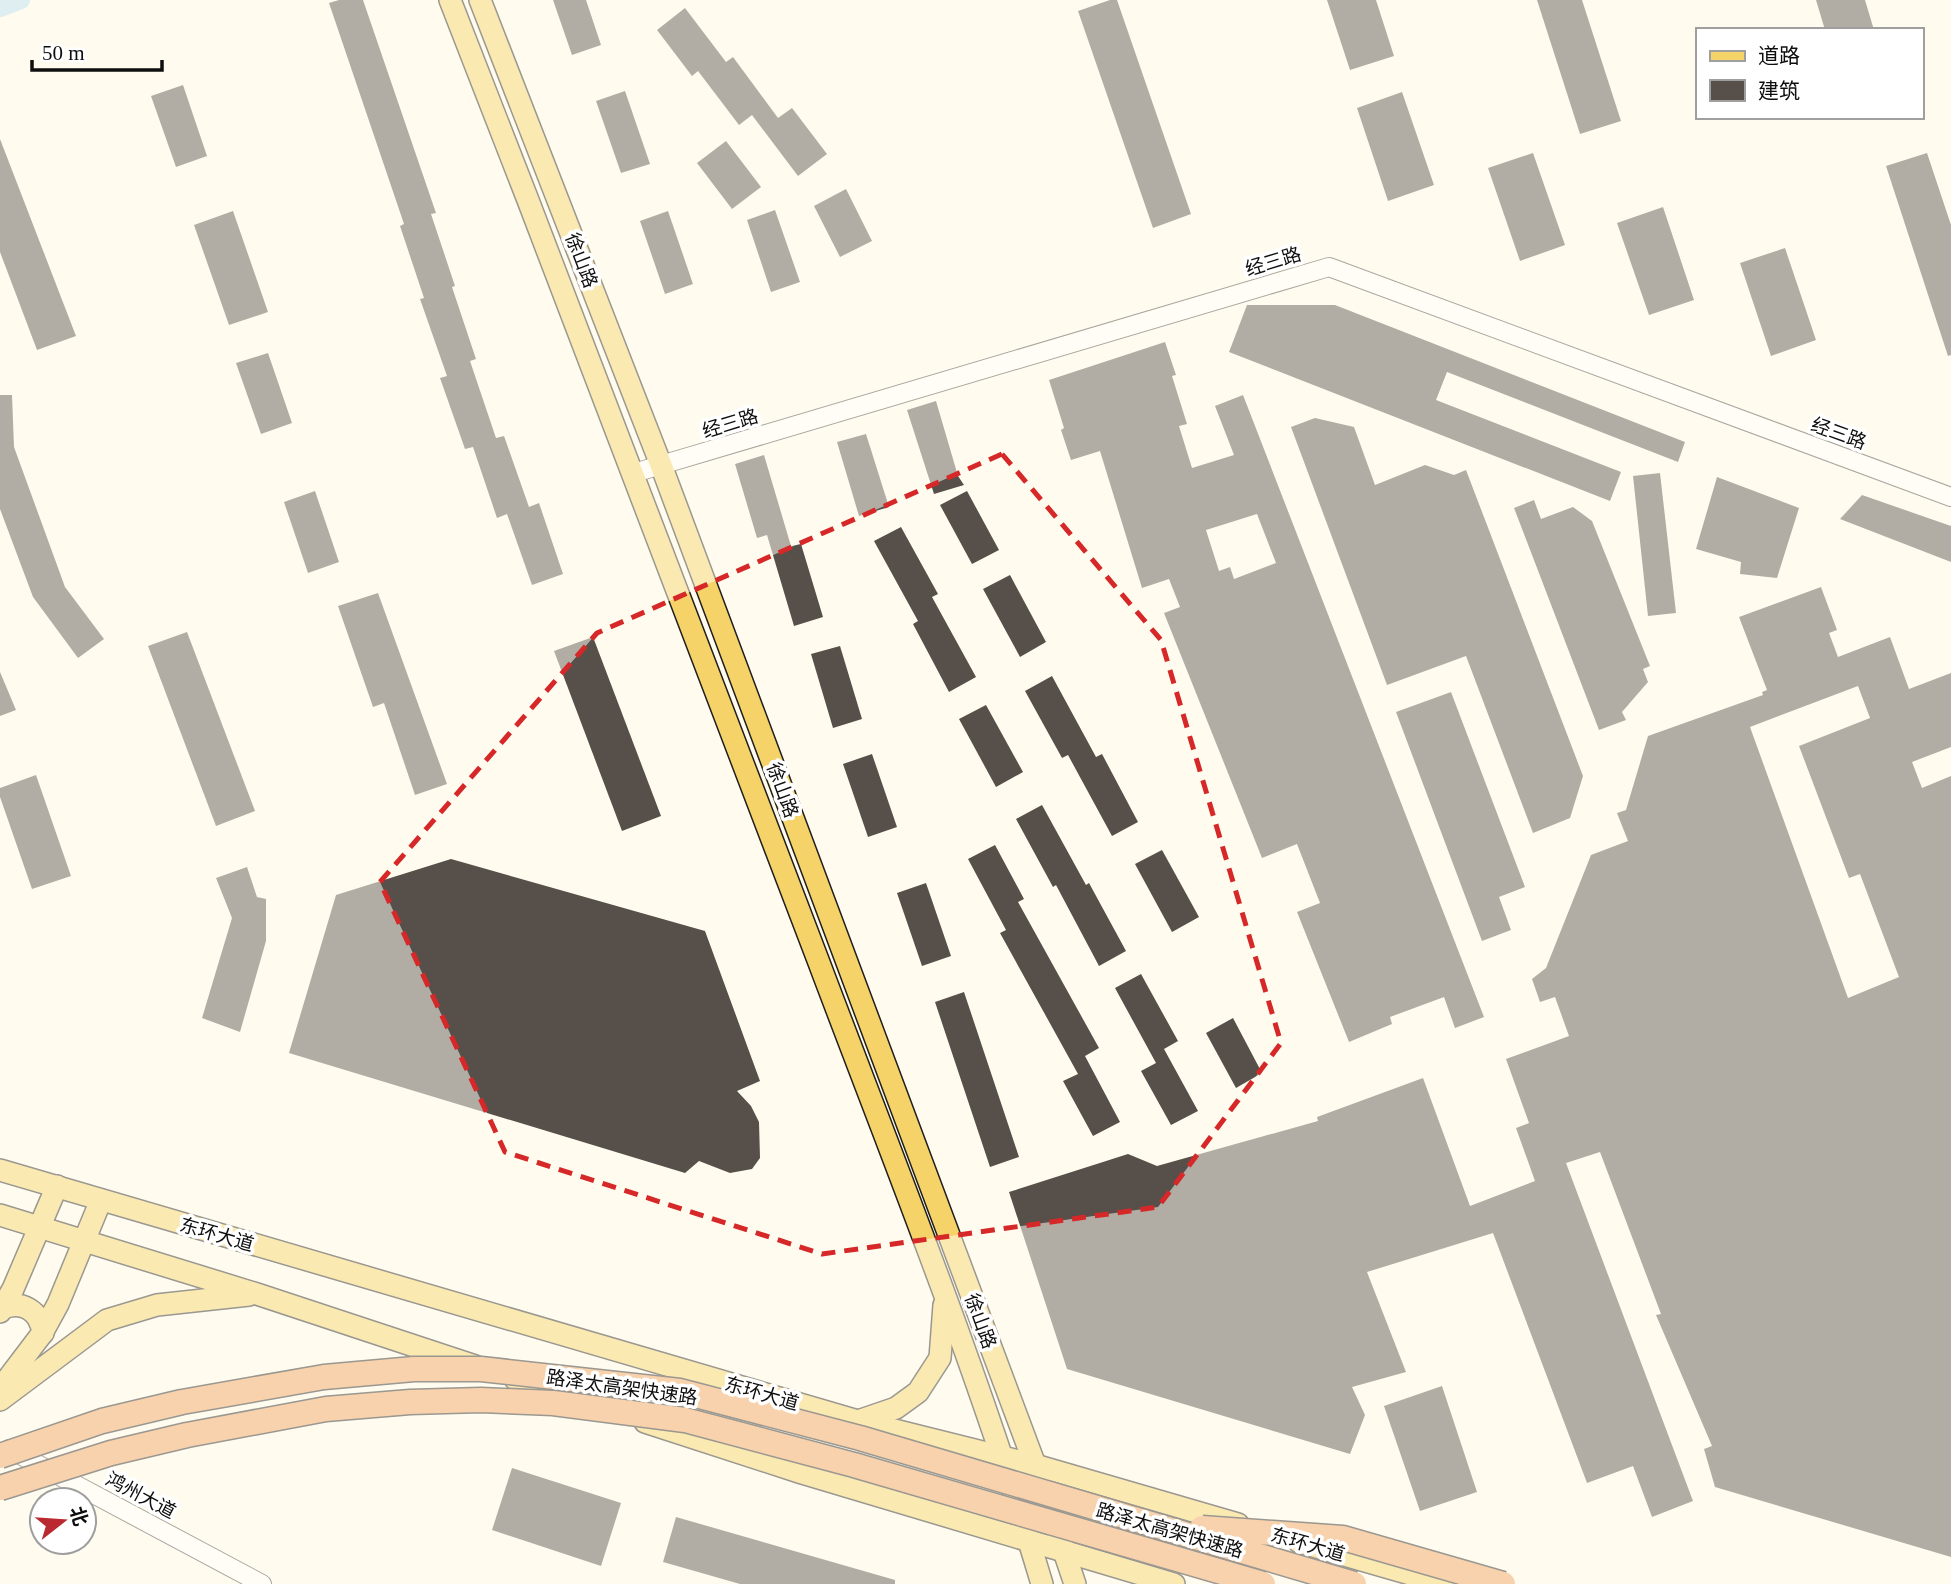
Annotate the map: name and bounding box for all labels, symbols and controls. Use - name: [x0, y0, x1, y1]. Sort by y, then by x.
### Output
- scale bar: [32, 28, 161, 72]
- legend: [1696, 28, 1923, 119]
- text: 50 m: [42, 41, 85, 65]
- text: 道路: [1758, 44, 1800, 68]
- text: 建筑: [1758, 79, 1800, 103]
- street label: 徐山路: [562, 230, 602, 291]
- street label: 经三路: [1243, 243, 1303, 280]
- street label: 经三路: [700, 405, 760, 442]
- street label: 经三路: [1808, 414, 1869, 453]
- street label: 徐山路: [763, 760, 802, 821]
- street label: 东环大道: [177, 1214, 256, 1255]
- street label: 徐山路: [961, 1291, 1000, 1352]
- street label: 路泽太高架快速路: [545, 1367, 699, 1408]
- street label: 东环大道: [722, 1373, 801, 1414]
- street label: 鸿州大道: [102, 1468, 179, 1523]
- north arrow: [28, 1486, 98, 1556]
- street label: 路泽太高架快速路: [1094, 1499, 1246, 1562]
- text: 北: [66, 1504, 92, 1528]
- street label: 东环大道: [1268, 1524, 1347, 1565]

